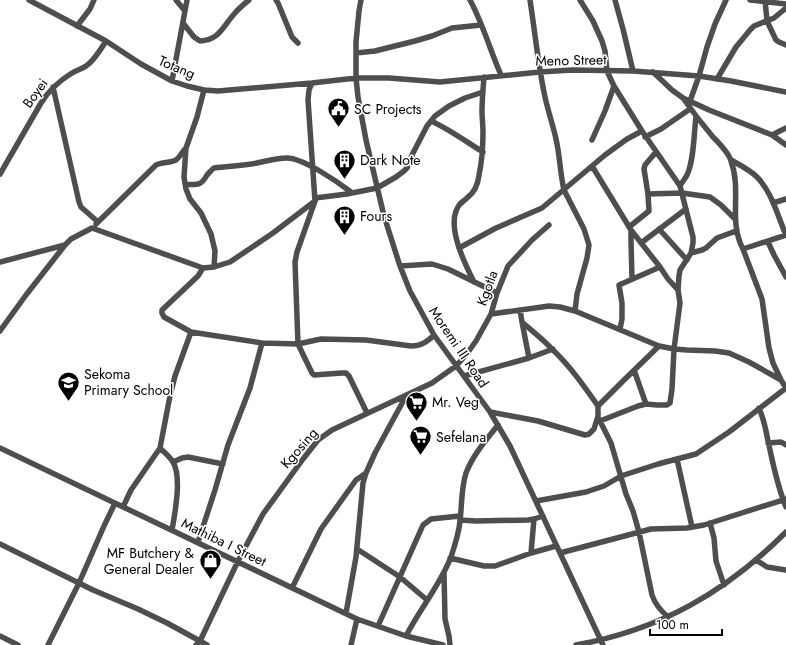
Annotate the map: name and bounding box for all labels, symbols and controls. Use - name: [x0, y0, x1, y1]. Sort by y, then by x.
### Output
- street label: Meno Street: [535, 49, 607, 71]
- street label: Totang: [156, 50, 198, 84]
- street label: Boyei: [17, 74, 53, 112]
- public building icon: SC Projects: [325, 96, 351, 129]
- place label: SC Projects: [354, 99, 422, 119]
- building icon: Dark Note: [332, 147, 358, 180]
- place label: Dark Note: [360, 150, 420, 170]
- building icon: Fours: [331, 203, 357, 236]
- place label: Fours: [360, 206, 392, 226]
- street label: Kgotla: [471, 267, 503, 309]
- street label: Moremi III Road: [424, 302, 494, 392]
- place label: Sekoma Primary School: [84, 364, 173, 400]
- school or university icon: Sekoma Primary School: [55, 369, 81, 402]
- supermarket icon: Mr. Veg: [403, 389, 429, 422]
- place label: Mr. Veg: [432, 392, 479, 412]
- street label: Kgosing: [276, 423, 322, 473]
- supermarket icon: Sefelana: [407, 424, 433, 457]
- place label: Sefelana: [436, 427, 486, 447]
- street label: Mathiba I Street: [178, 513, 270, 572]
- place label: MF Butchery & General Dealer: [104, 543, 195, 579]
- shop icon: MF Butchery & General Dealer: [197, 548, 223, 581]
- scale bar: [650, 611, 722, 637]
- text: 100 m: [656, 616, 689, 634]

